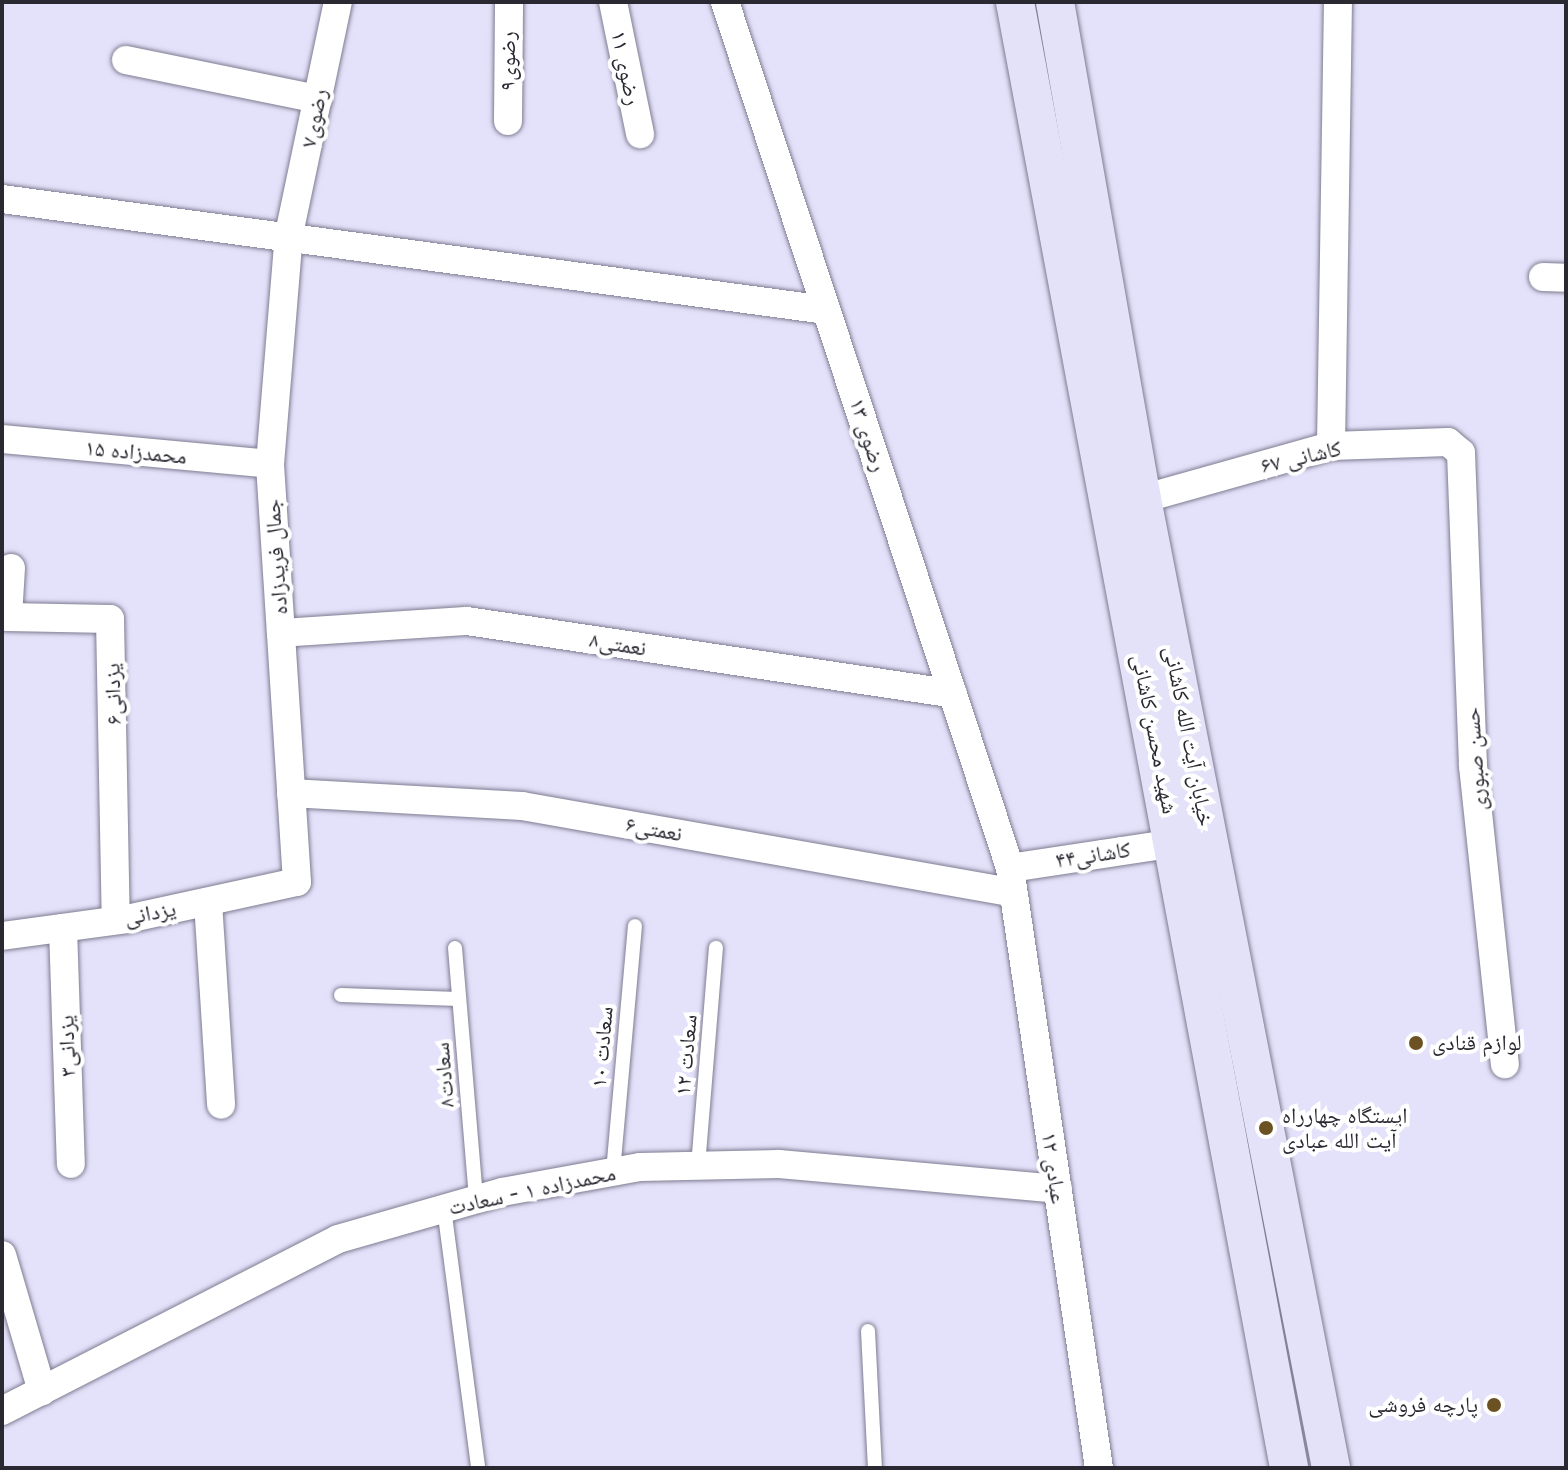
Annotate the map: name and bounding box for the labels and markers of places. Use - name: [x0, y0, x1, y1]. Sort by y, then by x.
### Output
- place label: لوازم قنادی: [1432, 1030, 1522, 1056]
- marker: لوازم قنادی: [1407, 1034, 1425, 1052]
- place label: ایستگاه چهارراه آیت الله عبادی: [1282, 1102, 1407, 1154]
- marker: ایستگاه چهارراه آیت الله عبادی: [1257, 1119, 1275, 1137]
- place label: پارچه فروشی: [1368, 1392, 1478, 1418]
- marker: پارچه فروشی: [1485, 1396, 1503, 1414]

